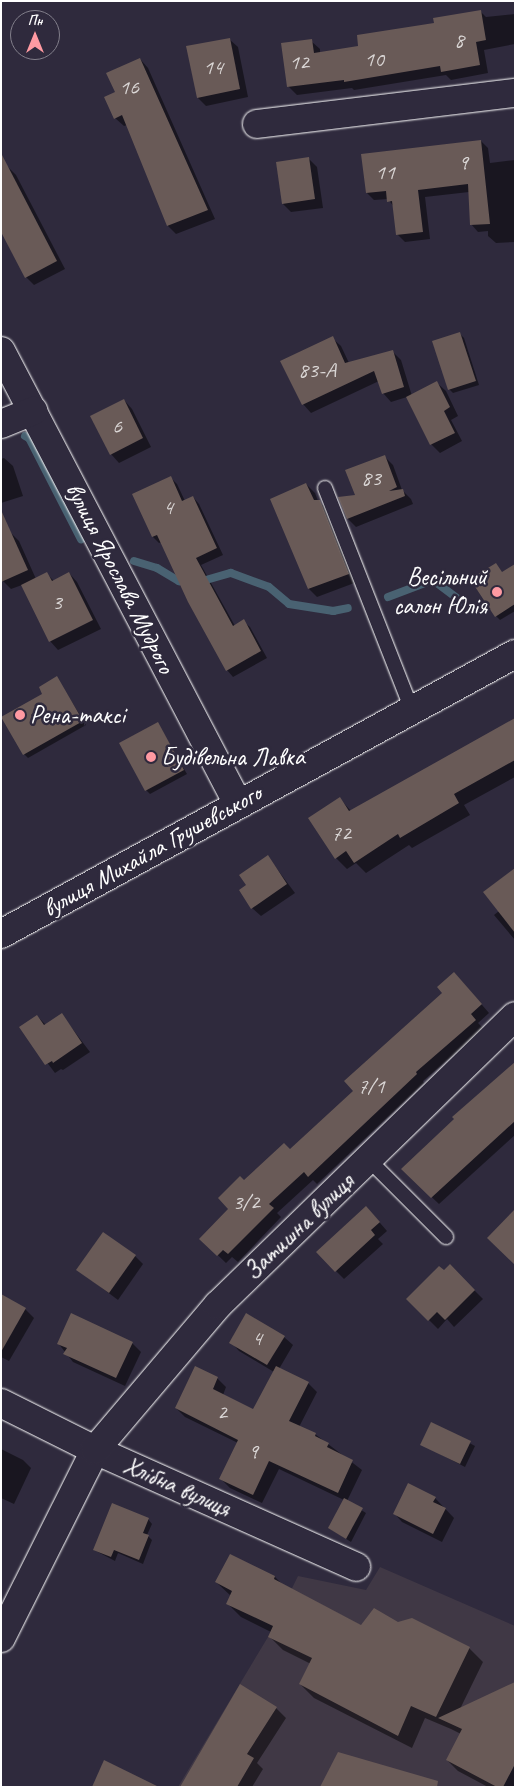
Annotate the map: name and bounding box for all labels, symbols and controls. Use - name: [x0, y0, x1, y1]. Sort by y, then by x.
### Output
- north arrow: [10, 10, 60, 60]
- text: Пн: [28, 12, 42, 29]
- house number: 8: [454, 28, 464, 54]
- house number: 10: [364, 47, 384, 73]
- house number: 12: [289, 50, 309, 76]
- house number: 14: [203, 55, 223, 81]
- house number: 16: [119, 75, 139, 101]
- house number: 9: [458, 150, 468, 176]
- house number: 11: [375, 160, 395, 186]
- house number: 83-А: [298, 358, 336, 384]
- house number: 6: [112, 414, 122, 440]
- house number: 83: [361, 466, 381, 492]
- street label: вулиця Ярослава Мудрого: [59, 478, 181, 678]
- house number: 4: [163, 495, 173, 521]
- place label: Весільний салон Юлія: [394, 563, 487, 622]
- marker: Весільний салон Юлія: [491, 586, 503, 598]
- house number: 3: [52, 590, 62, 616]
- place label: Рена-таксі: [30, 700, 125, 730]
- marker: Рена-таксі: [14, 709, 26, 721]
- place label: Будівельна Лавка: [161, 742, 305, 772]
- marker: Будівельна Лавка: [145, 751, 157, 763]
- street label: вулиця Михайла Грушевського: [38, 779, 266, 923]
- house number: 72: [331, 821, 351, 847]
- house number: 7/1: [357, 1074, 385, 1100]
- street label: Затишна вулиця: [238, 1167, 360, 1287]
- house number: 3/2: [232, 1190, 260, 1216]
- house number: 4: [252, 1326, 262, 1352]
- house number: 2: [217, 1400, 227, 1426]
- house number: 9: [248, 1439, 258, 1465]
- street label: Хлібна вулиця: [119, 1450, 235, 1524]

